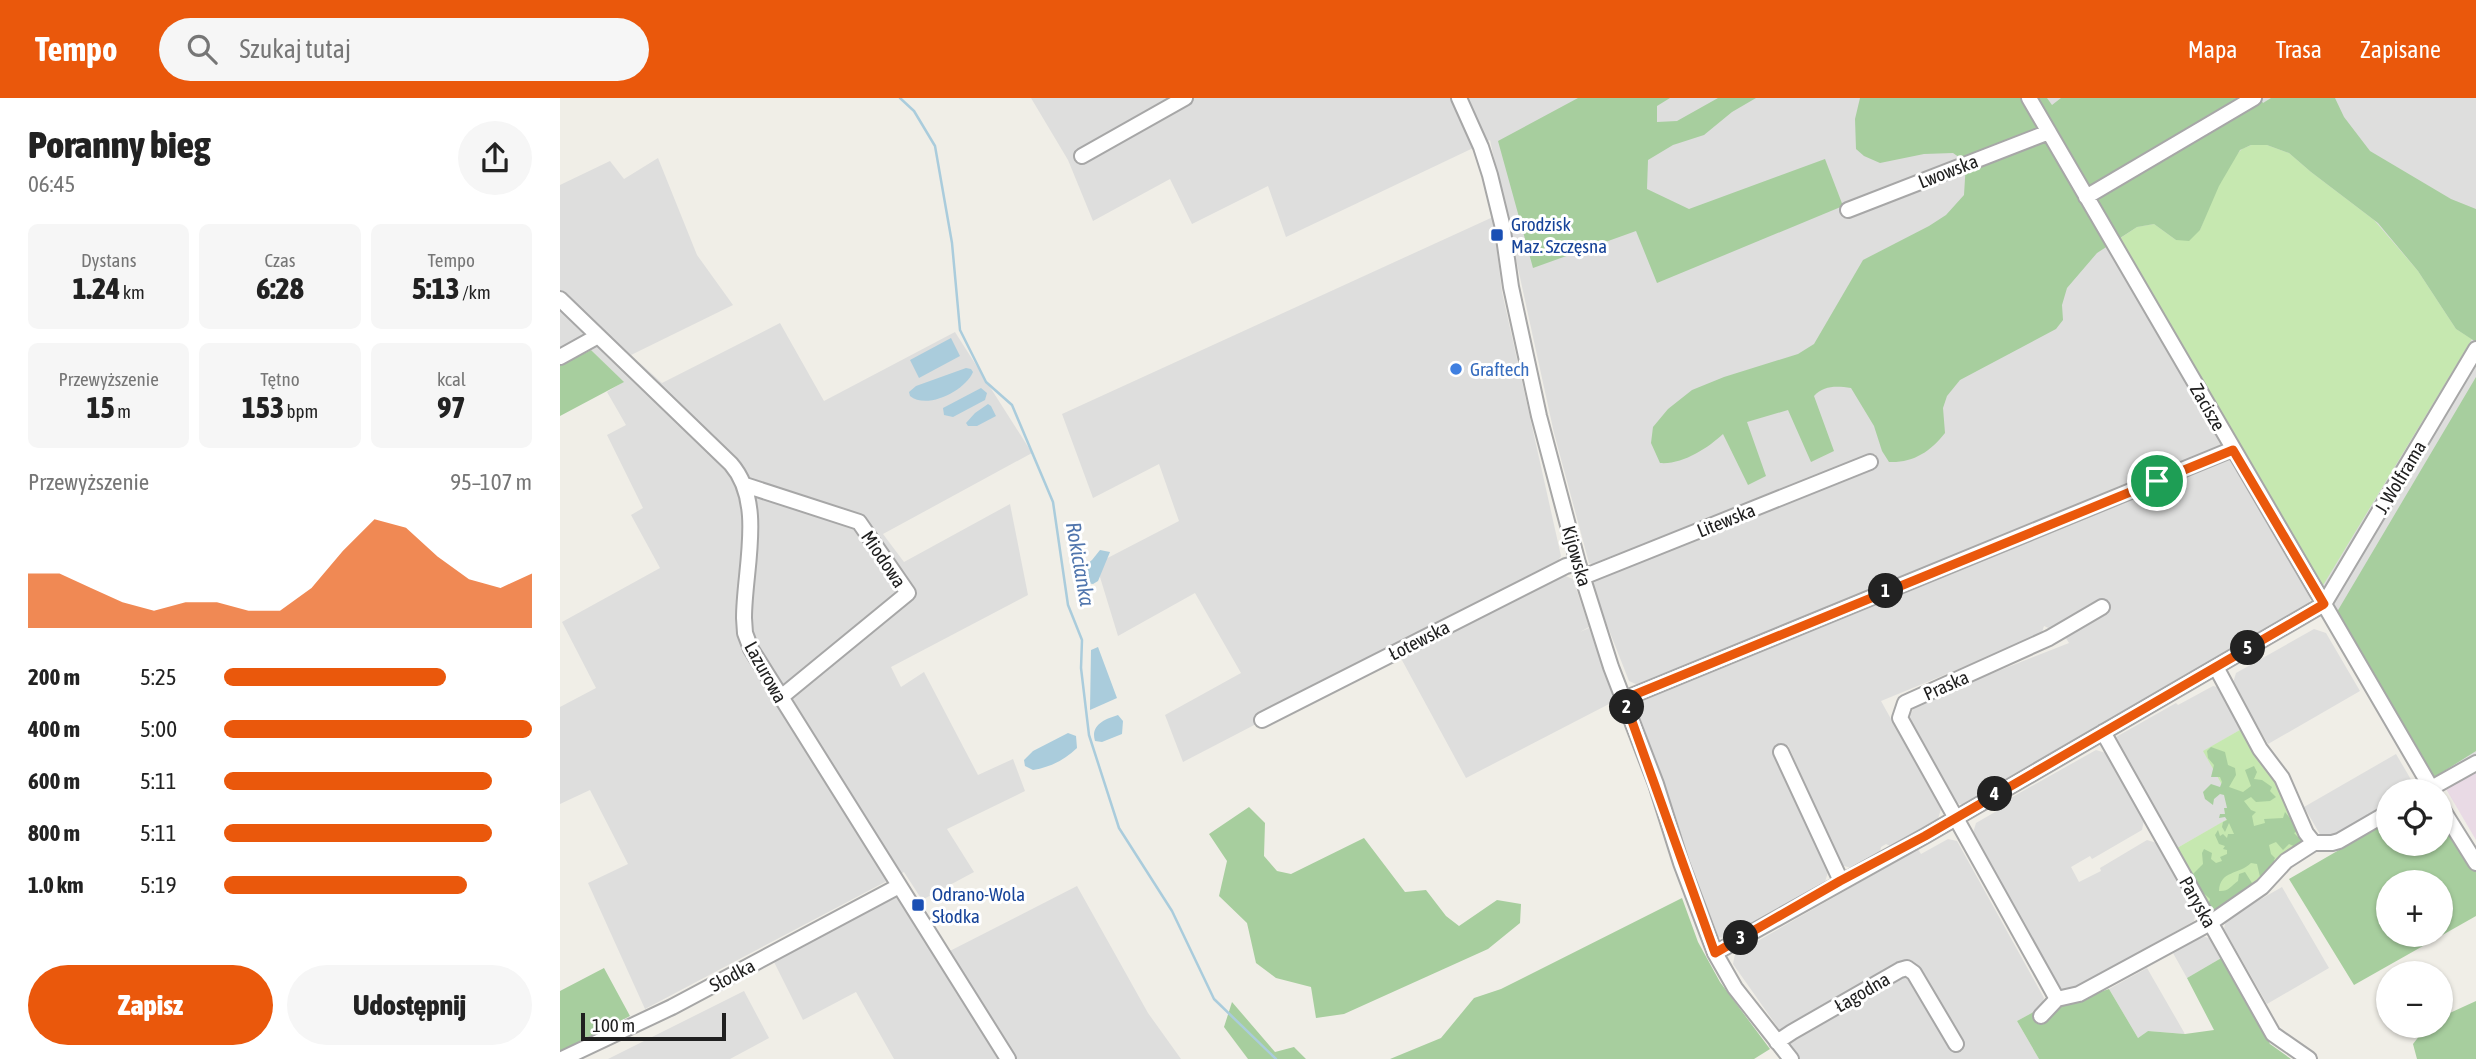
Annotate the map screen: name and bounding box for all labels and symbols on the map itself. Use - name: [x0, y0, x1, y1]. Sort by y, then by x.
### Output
- street label: Lwowska: [1915, 150, 1981, 192]
- place label: Grodzisk Maz. Szczęsna: [1511, 213, 1607, 257]
- marker: Grodzisk Maz. Szczęsna: [1489, 227, 1505, 243]
- place label: Graftech: [1470, 358, 1529, 380]
- marker: Graftech: [1448, 361, 1464, 377]
- street label: Zacisze: [2186, 380, 2230, 434]
- street label: J. Wolframa: [2370, 437, 2430, 517]
- pin: [2127, 451, 2187, 511]
- street label: Litewska: [1694, 498, 1758, 542]
- water label: Rokicianka: [1062, 520, 1100, 608]
- street label: Kijowska: [1558, 523, 1596, 589]
- street label: Miodowa: [857, 526, 911, 592]
- pin: 1: [1868, 574, 1904, 608]
- street label: Łotewska: [1385, 615, 1453, 665]
- pin: 5: [2230, 630, 2266, 666]
- street label: Lazurowa: [740, 638, 792, 706]
- street label: Praska: [1920, 665, 1972, 705]
- pin: 2: [1610, 690, 1644, 724]
- pin: 4: [1978, 776, 2012, 812]
- street label: Paryska: [2175, 873, 2221, 931]
- place label: Odrano-Wola Słodka: [932, 883, 1025, 927]
- marker: Odrano-Wola Słodka: [910, 897, 926, 913]
- pin: 3: [1724, 920, 1758, 956]
- street label: Słodka: [706, 954, 758, 996]
- street label: Łagodna: [1831, 967, 1893, 1017]
- scale bar: [581, 1010, 726, 1042]

